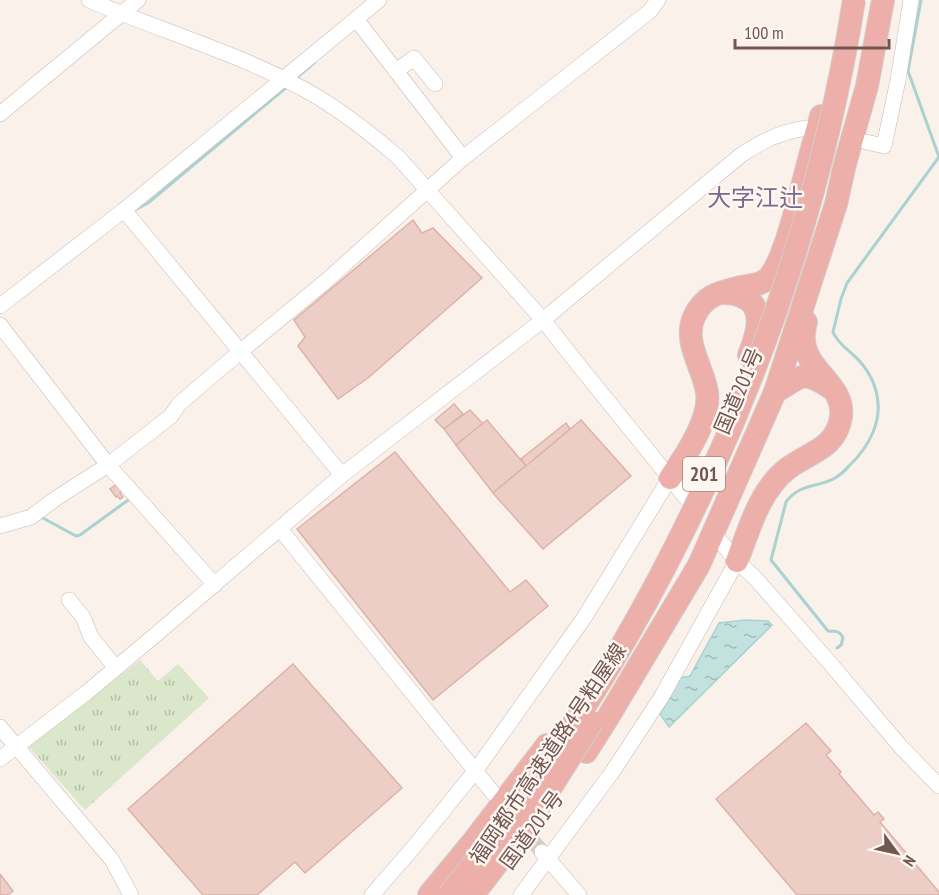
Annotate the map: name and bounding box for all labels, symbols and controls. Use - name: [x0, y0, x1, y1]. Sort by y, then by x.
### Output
- scale bar: [735, 12, 890, 50]
- text: 100 m: [744, 21, 784, 44]
- district label: 大字江辻: [707, 182, 803, 213]
- street label: 国道201号: [708, 343, 769, 438]
- road number: 201: [683, 457, 725, 491]
- street label: 福岡都市高速道路4号粕屋線: [463, 638, 632, 870]
- street label: 国道201号: [494, 785, 569, 875]
- north arrow: [867, 823, 927, 883]
- text: N: [899, 852, 920, 870]

